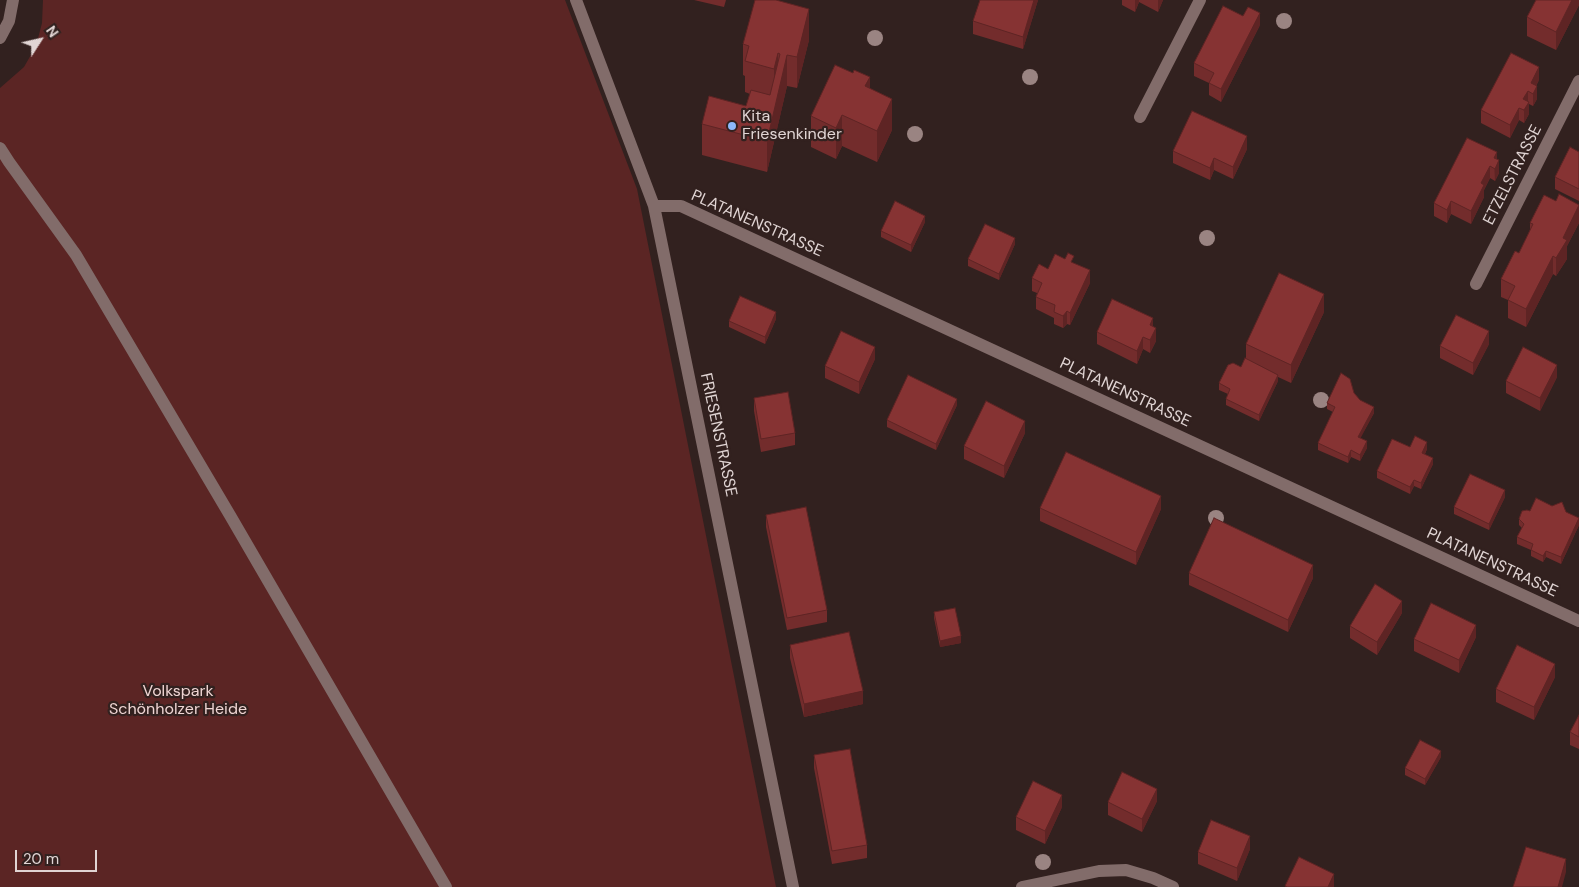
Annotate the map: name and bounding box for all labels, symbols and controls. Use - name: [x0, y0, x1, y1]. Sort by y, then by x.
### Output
- north arrow: [15, 15, 65, 65]
- text: N: [42, 22, 63, 41]
- place label: Kita Friesenkinder: [742, 107, 842, 145]
- marker: Kita Friesenkinder: [726, 120, 738, 132]
- street label: ETZELSTRASSE: [1480, 122, 1546, 228]
- street label: PLATANENSTRASSE: [688, 186, 826, 262]
- street label: PLATANENSTRASSE: [1056, 354, 1194, 432]
- street label: FRIESENSTRASSE: [696, 371, 740, 499]
- street label: PLATANENSTRASSE: [1423, 524, 1561, 602]
- park label: Volkspark Schönholzer Heide: [109, 682, 247, 720]
- scale bar: [18, 840, 100, 872]
- text: 20 m: [23, 849, 59, 869]

